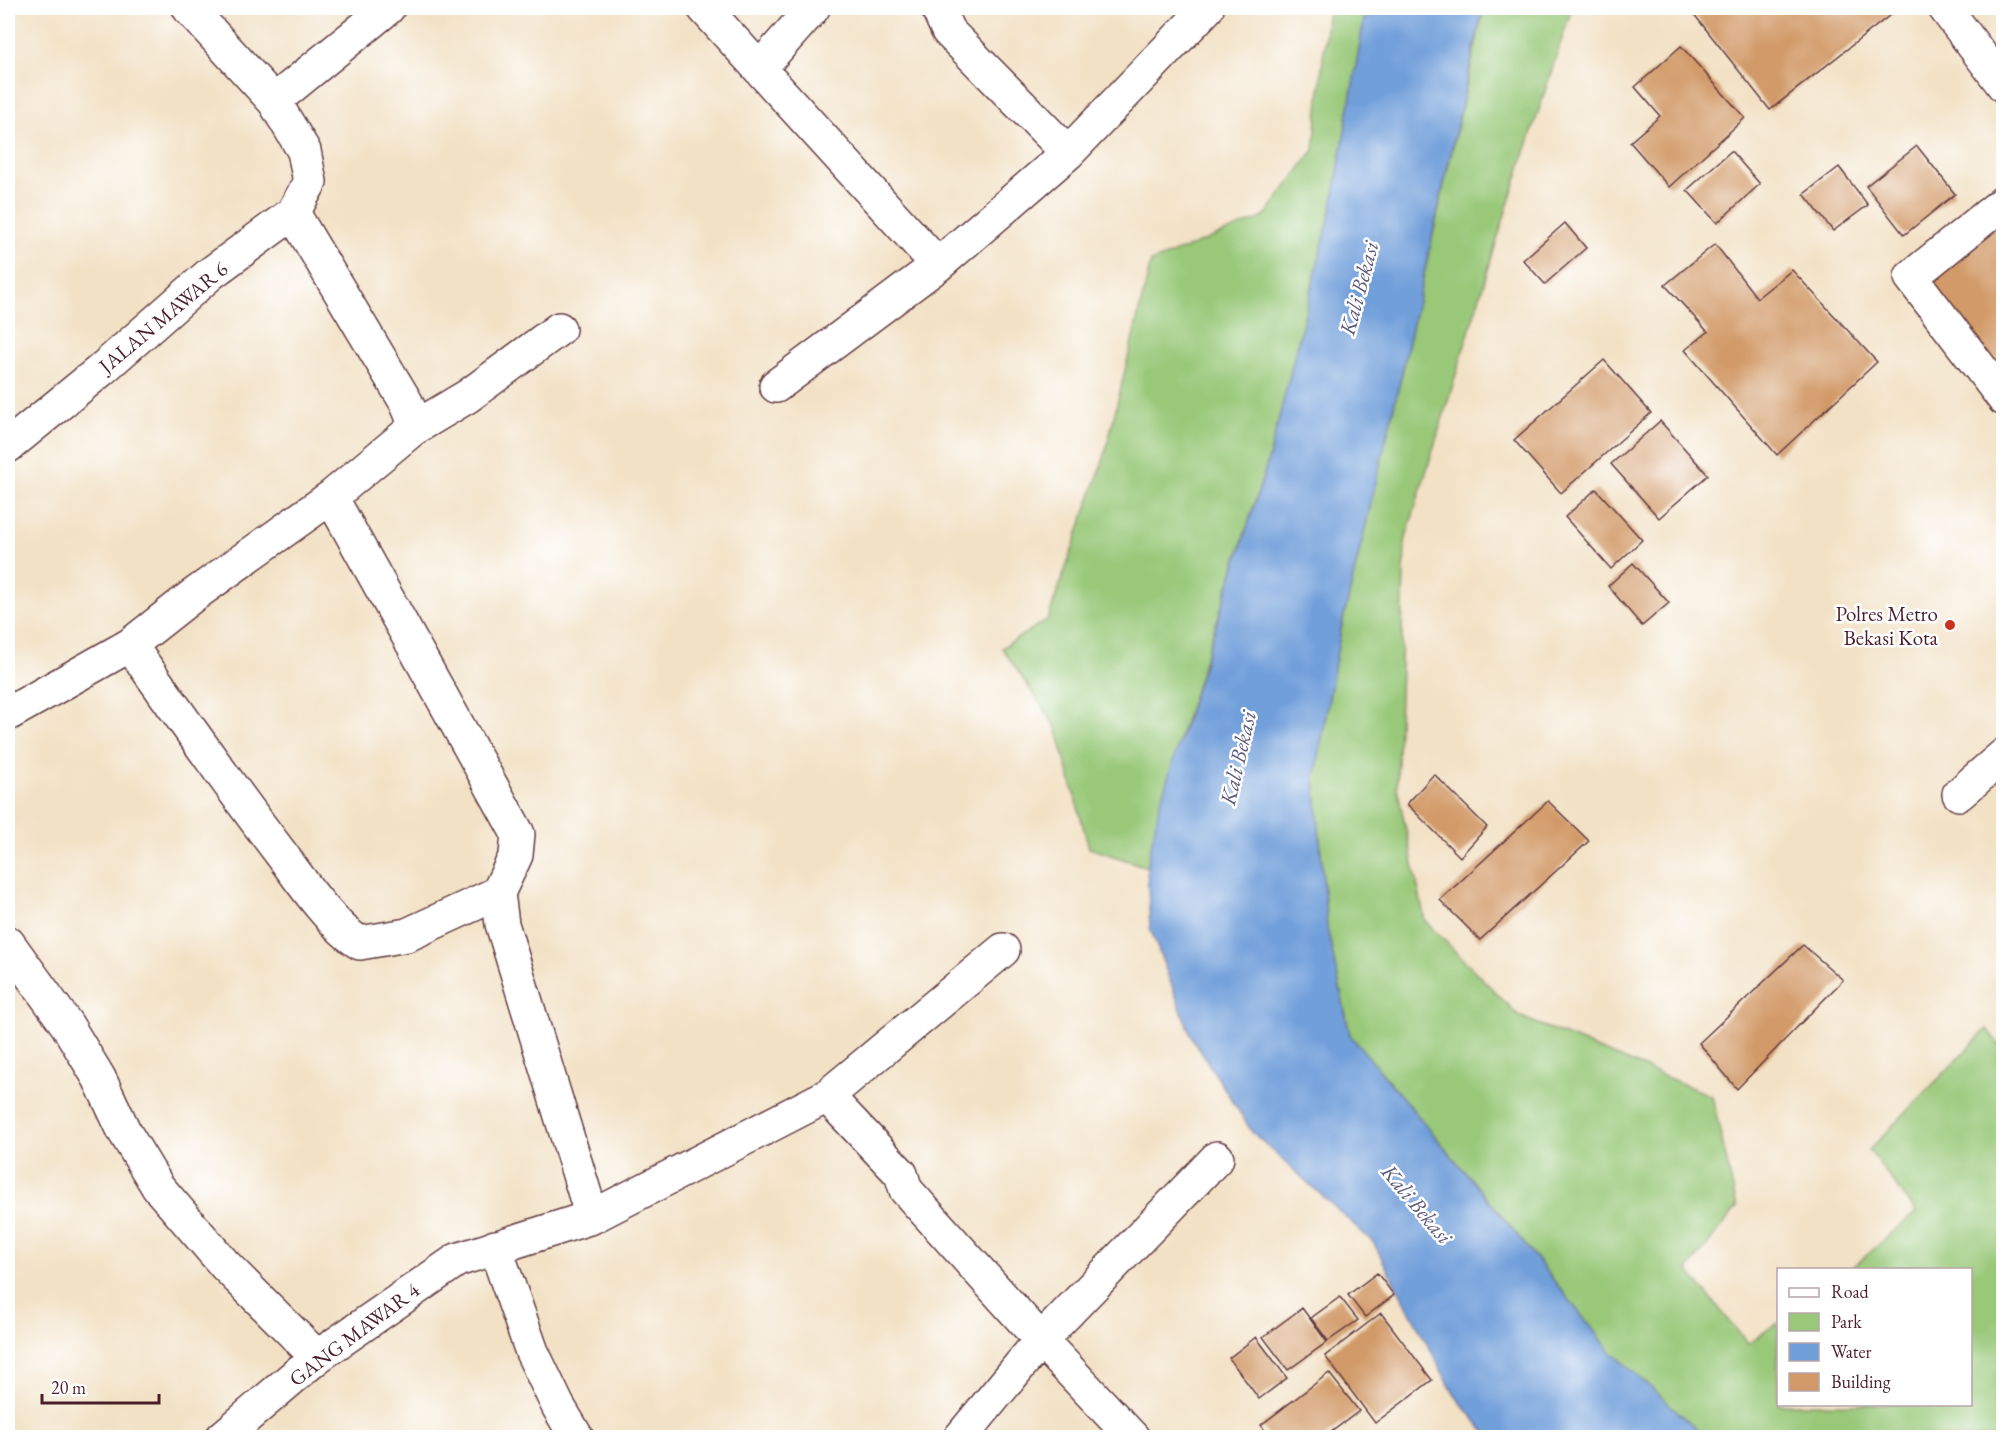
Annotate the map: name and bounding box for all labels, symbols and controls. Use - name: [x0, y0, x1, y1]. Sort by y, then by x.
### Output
- water label: Kali Bekasi: [1332, 237, 1386, 339]
- street label: JALAN MAWAR 6: [91, 255, 233, 380]
- place label: Polres Metro Bekasi Kota: [1835, 600, 1939, 651]
- marker: Polres Metro Bekasi Kota: [1943, 618, 1957, 632]
- water label: Kali Bekasi: [1213, 707, 1263, 809]
- water label: Kali Bekasi: [1374, 1157, 1460, 1251]
- legend: [1777, 1268, 1972, 1406]
- street label: GANG MAWAR 4: [283, 1275, 425, 1392]
- text: Road: [1831, 1280, 1870, 1303]
- text: Park: [1831, 1310, 1862, 1333]
- text: Water: [1831, 1340, 1872, 1363]
- scale bar: [42, 1367, 159, 1405]
- text: Building: [1831, 1370, 1891, 1393]
- text: 20 m: [51, 1376, 86, 1399]

